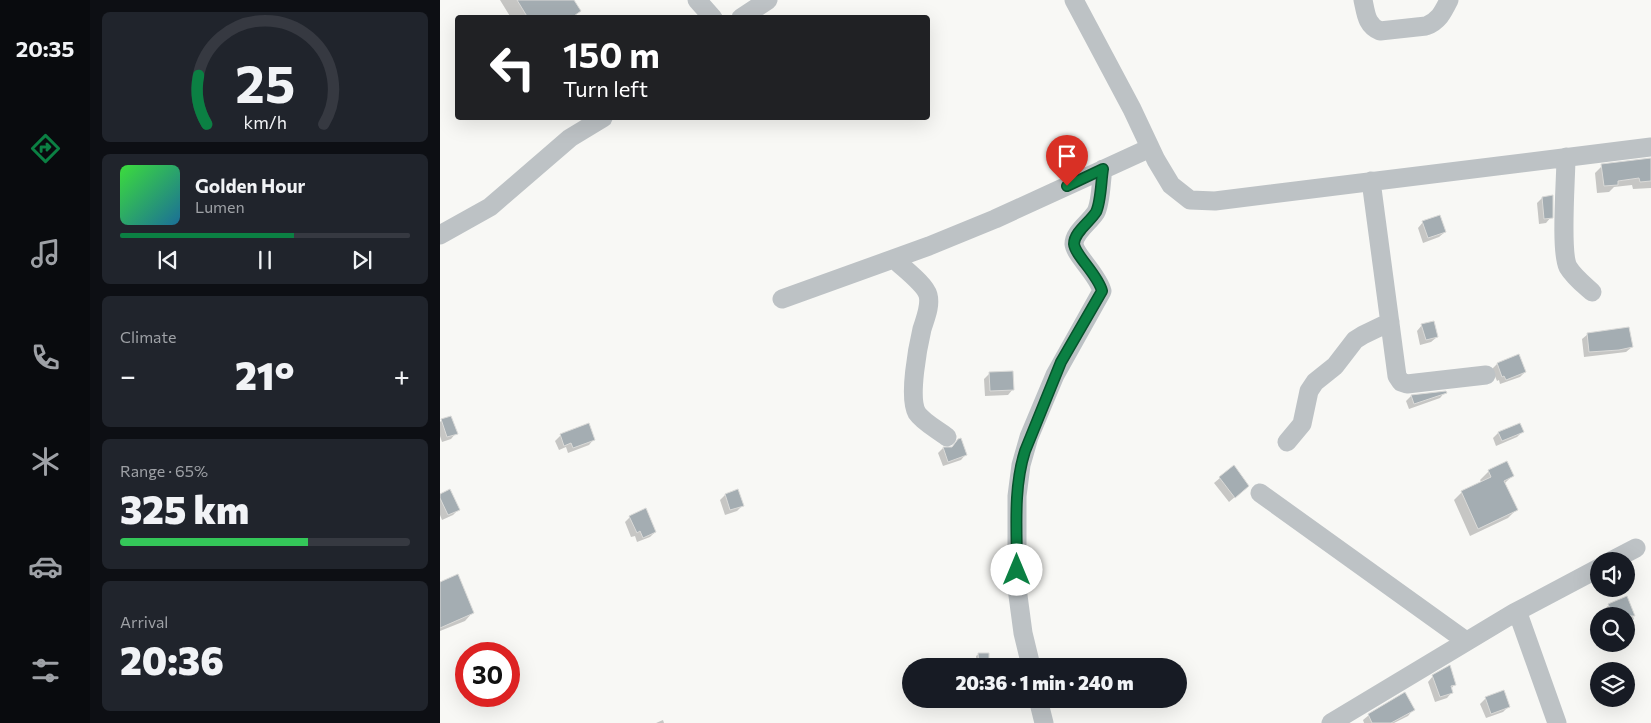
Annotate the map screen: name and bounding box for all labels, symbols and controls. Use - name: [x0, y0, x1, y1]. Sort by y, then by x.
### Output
- text: 150 m: [563, 32, 660, 75]
- text: 20:35: [16, 35, 74, 62]
- icon: left: [480, 35, 545, 100]
- text: 25: [235, 50, 295, 114]
- text: Turn left: [563, 75, 648, 102]
- text: km/h: [243, 111, 287, 133]
- icon: directions: [28, 131, 63, 166]
- pin: [1046, 135, 1088, 186]
- icon: arrive: [1053, 142, 1081, 170]
- text: Golden Hour: [195, 174, 305, 197]
- text: Lumen: [195, 197, 245, 216]
- icon: music: [28, 236, 63, 271]
- icon: previous: [154, 246, 182, 274]
- icon: pause: [251, 246, 279, 274]
- icon: next: [348, 246, 376, 274]
- text: Climate: [120, 327, 176, 346]
- icon: phone: [28, 340, 63, 375]
- text: 21°: [235, 351, 295, 398]
- text: −: [120, 358, 136, 392]
- text: +: [394, 358, 410, 392]
- icon: climate: [28, 444, 63, 479]
- text: Range · 65%: [120, 461, 208, 480]
- text: 325 km: [120, 485, 249, 532]
- position arrow: [990, 543, 1042, 595]
- icon: car: [28, 549, 63, 584]
- map controls: [1590, 552, 1635, 707]
- button: sound: [1590, 552, 1635, 597]
- button: search: [1590, 607, 1635, 652]
- text: Arrival: [120, 612, 168, 631]
- text: 20:36: [120, 636, 224, 683]
- speed limit sign: 30: [455, 642, 520, 707]
- icon: filters: [28, 653, 63, 688]
- button: layers: [1590, 662, 1635, 707]
- text: 20:36 · 1 min · 240 m: [955, 671, 1134, 694]

